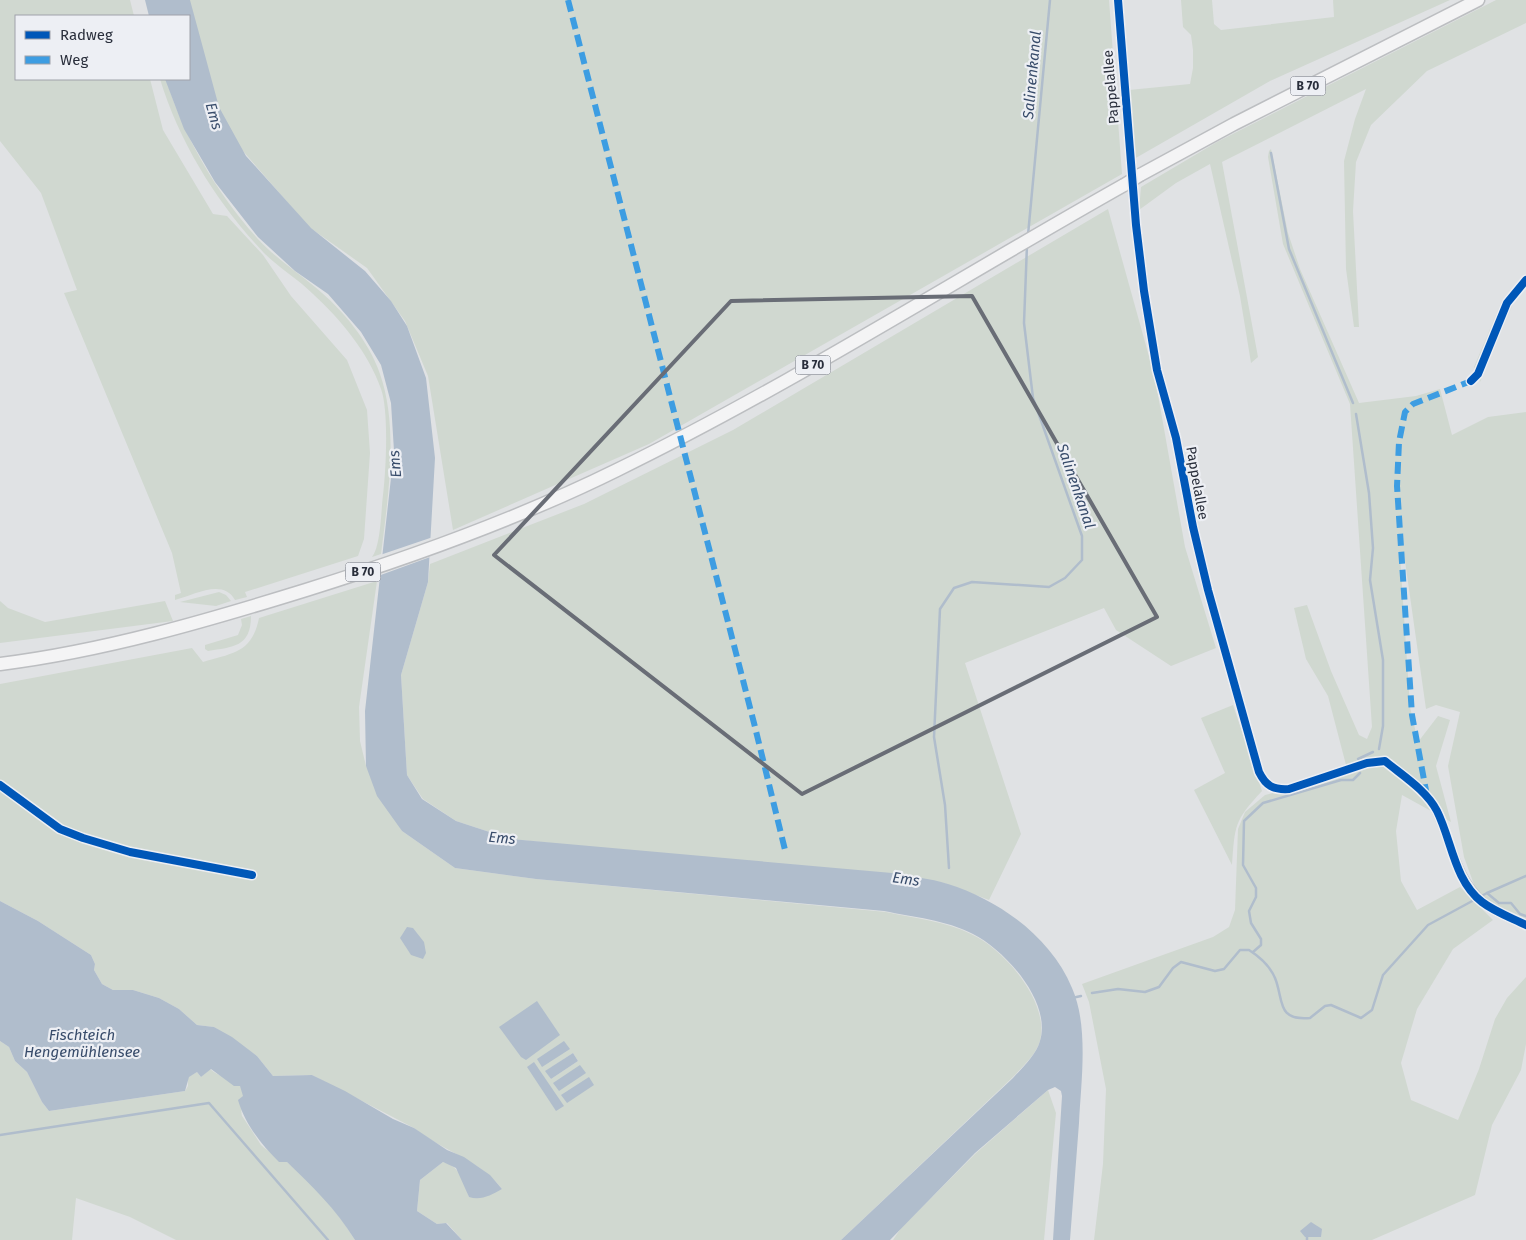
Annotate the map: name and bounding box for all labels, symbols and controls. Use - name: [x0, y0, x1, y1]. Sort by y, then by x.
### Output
- legend: [15, 15, 190, 80]
- text: Radweg: [60, 26, 113, 44]
- water label: Salinenkanal: [1019, 30, 1045, 121]
- street label: Pappelallee: [1099, 49, 1123, 125]
- text: Weg: [60, 51, 88, 69]
- road number: B 70: [1290, 76, 1326, 95]
- water label: Ems: [202, 100, 226, 132]
- road number: B 70: [796, 356, 830, 374]
- water label: Salinenkanal: [1053, 440, 1099, 531]
- street label: Pappelallee: [1182, 445, 1212, 521]
- water label: Ems: [385, 449, 405, 478]
- road number: B 70: [346, 562, 380, 582]
- water label: Ems: [488, 828, 517, 848]
- water label: Ems: [891, 868, 921, 890]
- water label: Fischteich Hengemühlensee: [24, 1026, 140, 1061]

